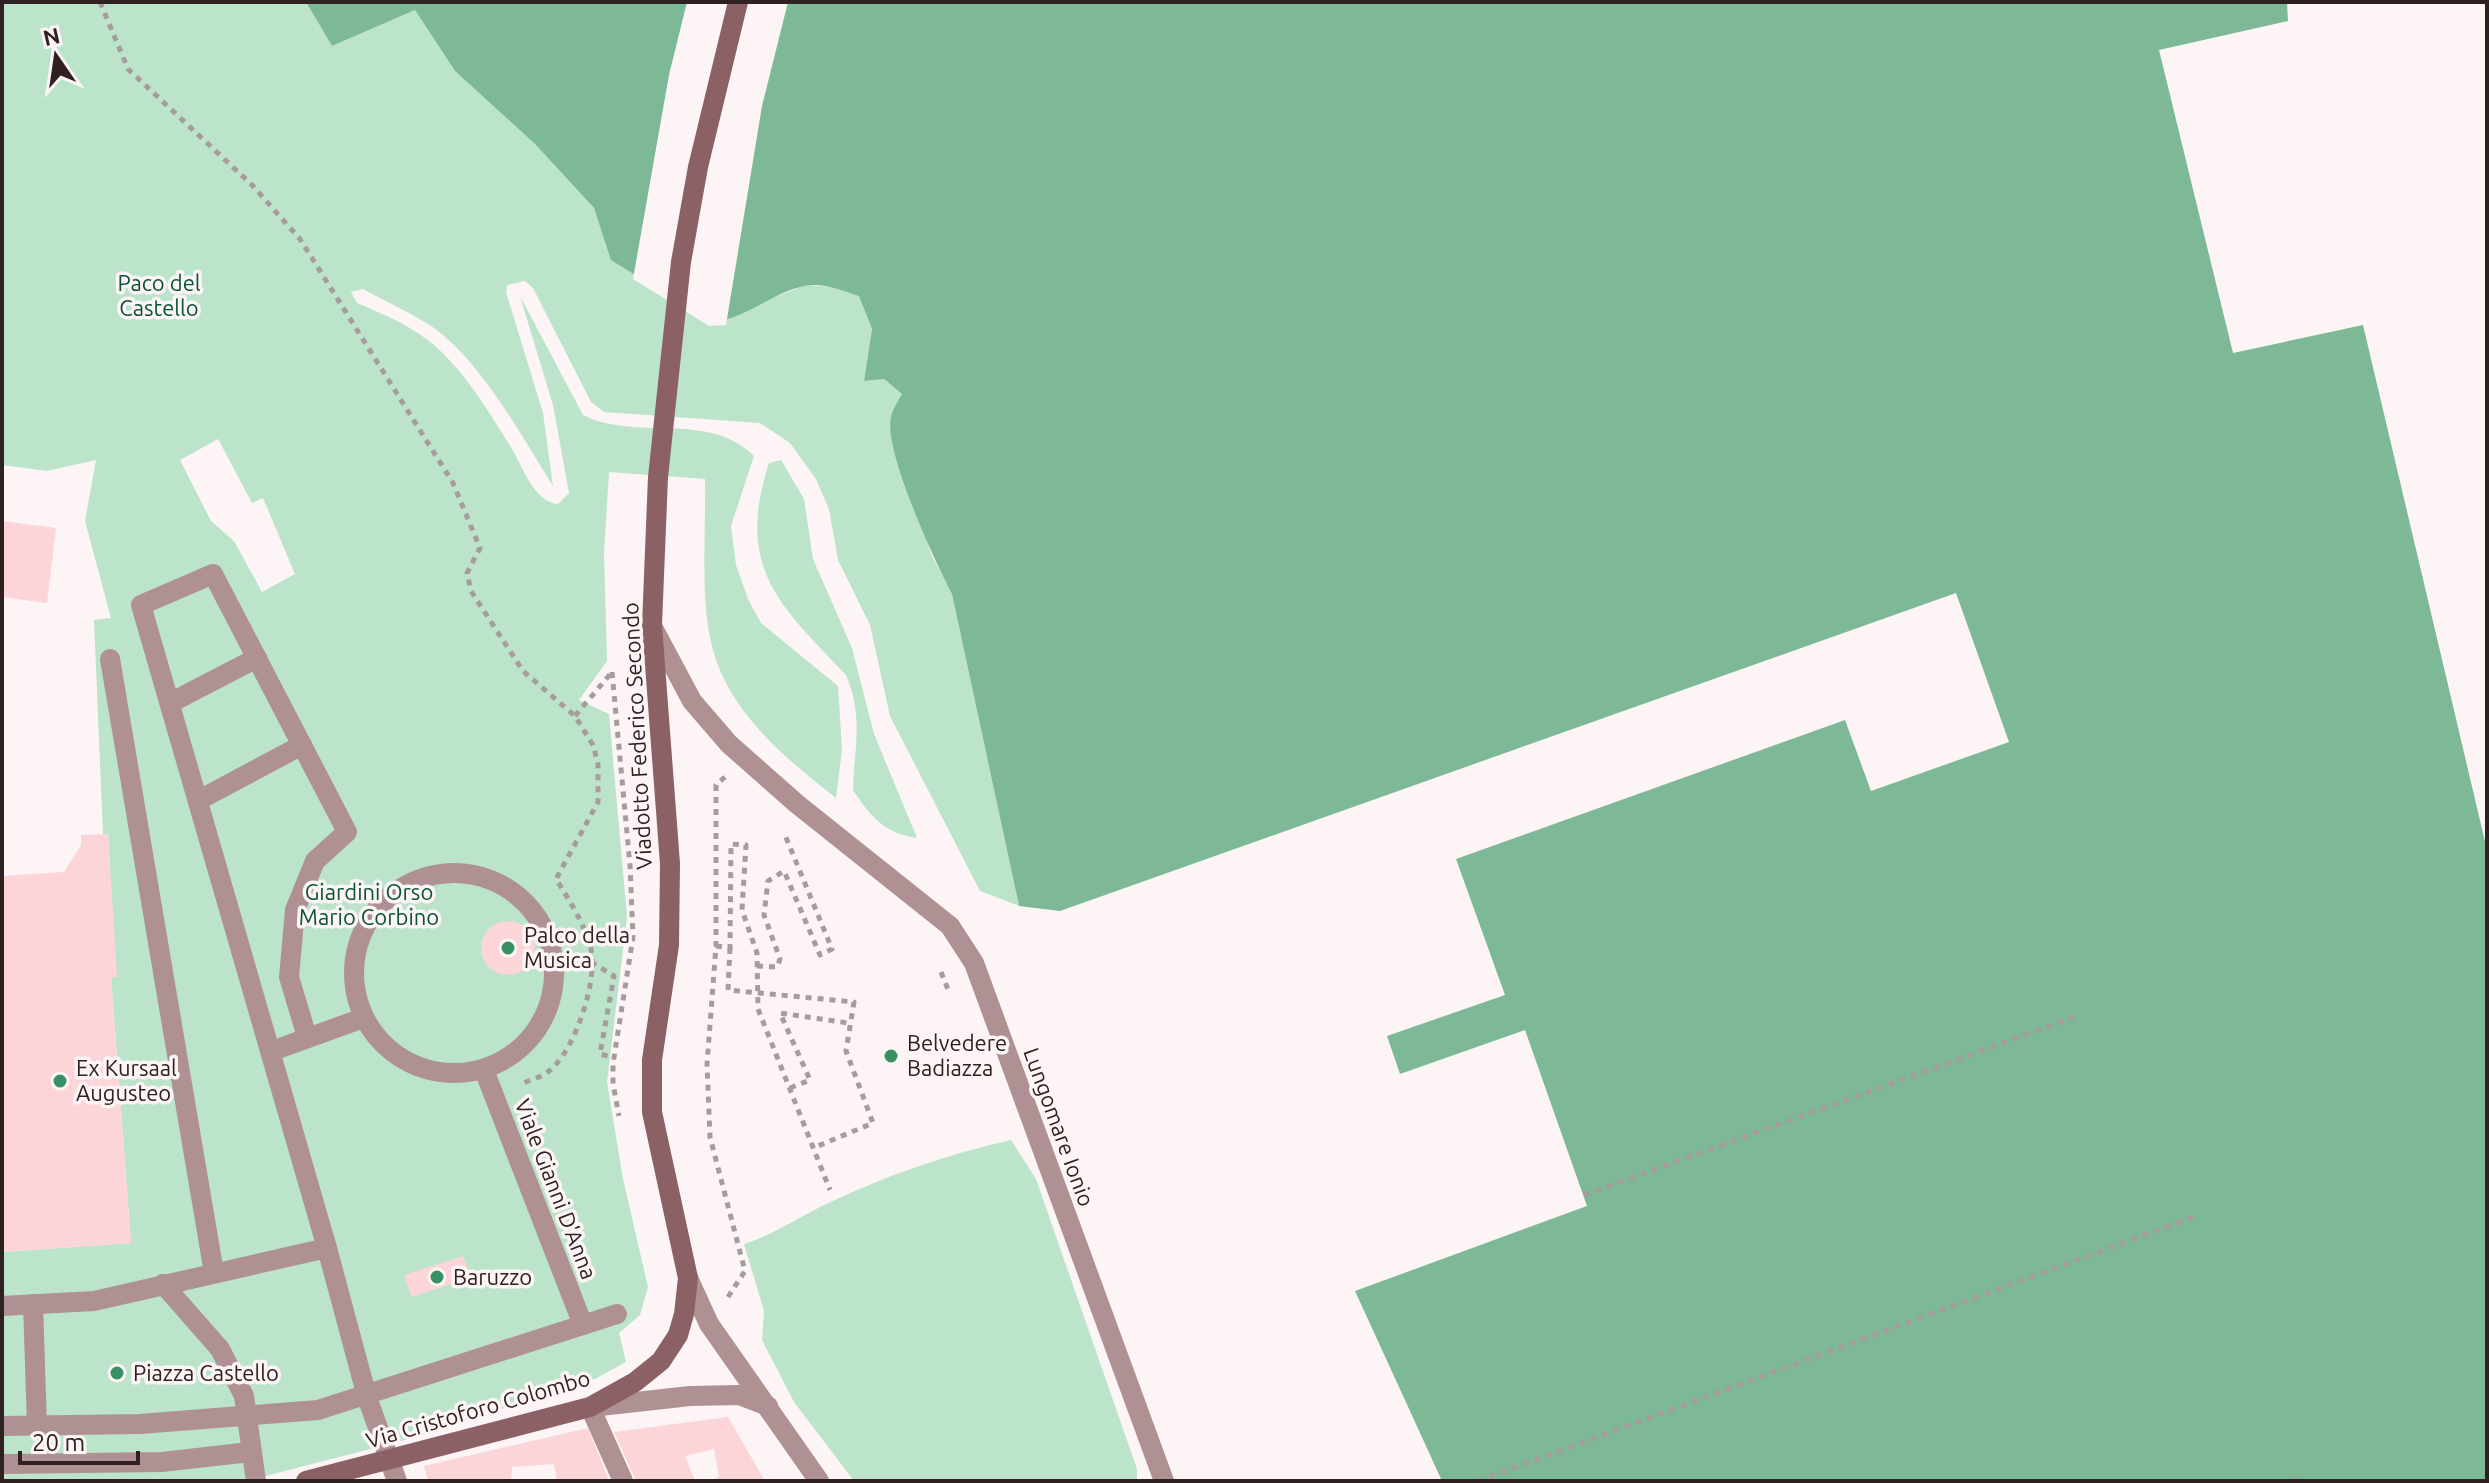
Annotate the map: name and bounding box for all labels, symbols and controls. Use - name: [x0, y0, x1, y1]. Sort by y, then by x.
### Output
- north arrow: [16, 16, 96, 96]
- text: N: [41, 22, 62, 50]
- park label: Paco del Castello: [117, 270, 201, 320]
- street label: Viadotto Federico Secondo: [617, 602, 656, 870]
- park label: Giardini Orso Mario Corbino: [299, 879, 439, 929]
- place label: Palco della Musica: [524, 922, 630, 972]
- marker: Palco della Musica: [499, 939, 517, 957]
- place label: Belvedere Badiazza: [907, 1030, 1007, 1080]
- street label: Lungomare Ionio: [1019, 1044, 1100, 1210]
- marker: Belvedere Badiazza: [882, 1047, 900, 1065]
- place label: Ex Kursaal Augusteo: [76, 1055, 177, 1105]
- marker: Ex Kursaal Augusteo: [51, 1072, 69, 1090]
- street label: Viale Gianni D'Anna: [511, 1095, 602, 1282]
- place label: Baruzzo: [453, 1264, 532, 1289]
- marker: Baruzzo: [428, 1268, 446, 1286]
- place label: Piazza Castello: [133, 1360, 279, 1385]
- marker: Piazza Castello: [108, 1364, 126, 1382]
- street label: Via Cristoforo Colombo: [363, 1365, 593, 1452]
- scale bar: [20, 1415, 138, 1465]
- text: 20 m: [32, 1429, 85, 1456]

